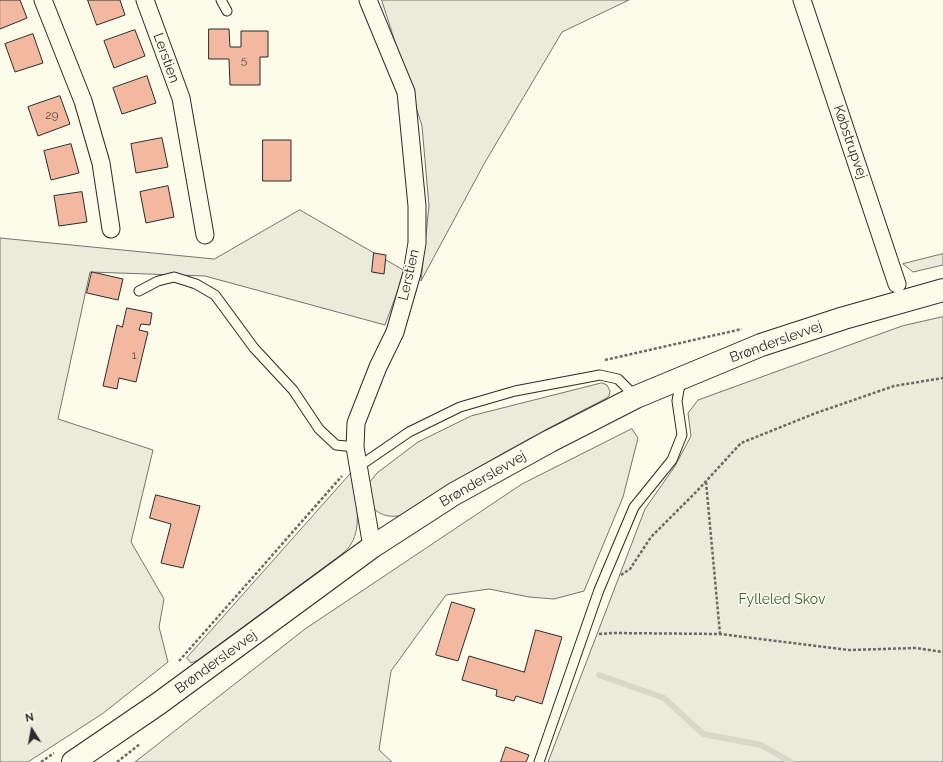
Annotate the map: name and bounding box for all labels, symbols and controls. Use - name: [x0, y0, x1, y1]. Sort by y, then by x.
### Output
- street label: Lerstien: [149, 31, 183, 85]
- house number: 5: [241, 53, 247, 67]
- street label: Købstrupvej: [829, 103, 871, 181]
- house number: 29: [45, 108, 59, 122]
- street label: Lerstien: [395, 248, 423, 302]
- street label: Brønderslevvej: [728, 318, 824, 366]
- house number: 1: [131, 348, 137, 362]
- street label: Brønderslevvej: [437, 447, 529, 511]
- park label: Fylleled Skov: [739, 592, 825, 608]
- street label: Brønderslevvej: [172, 627, 260, 697]
- north arrow: [12, 710, 52, 750]
- text: N: [24, 711, 35, 725]

